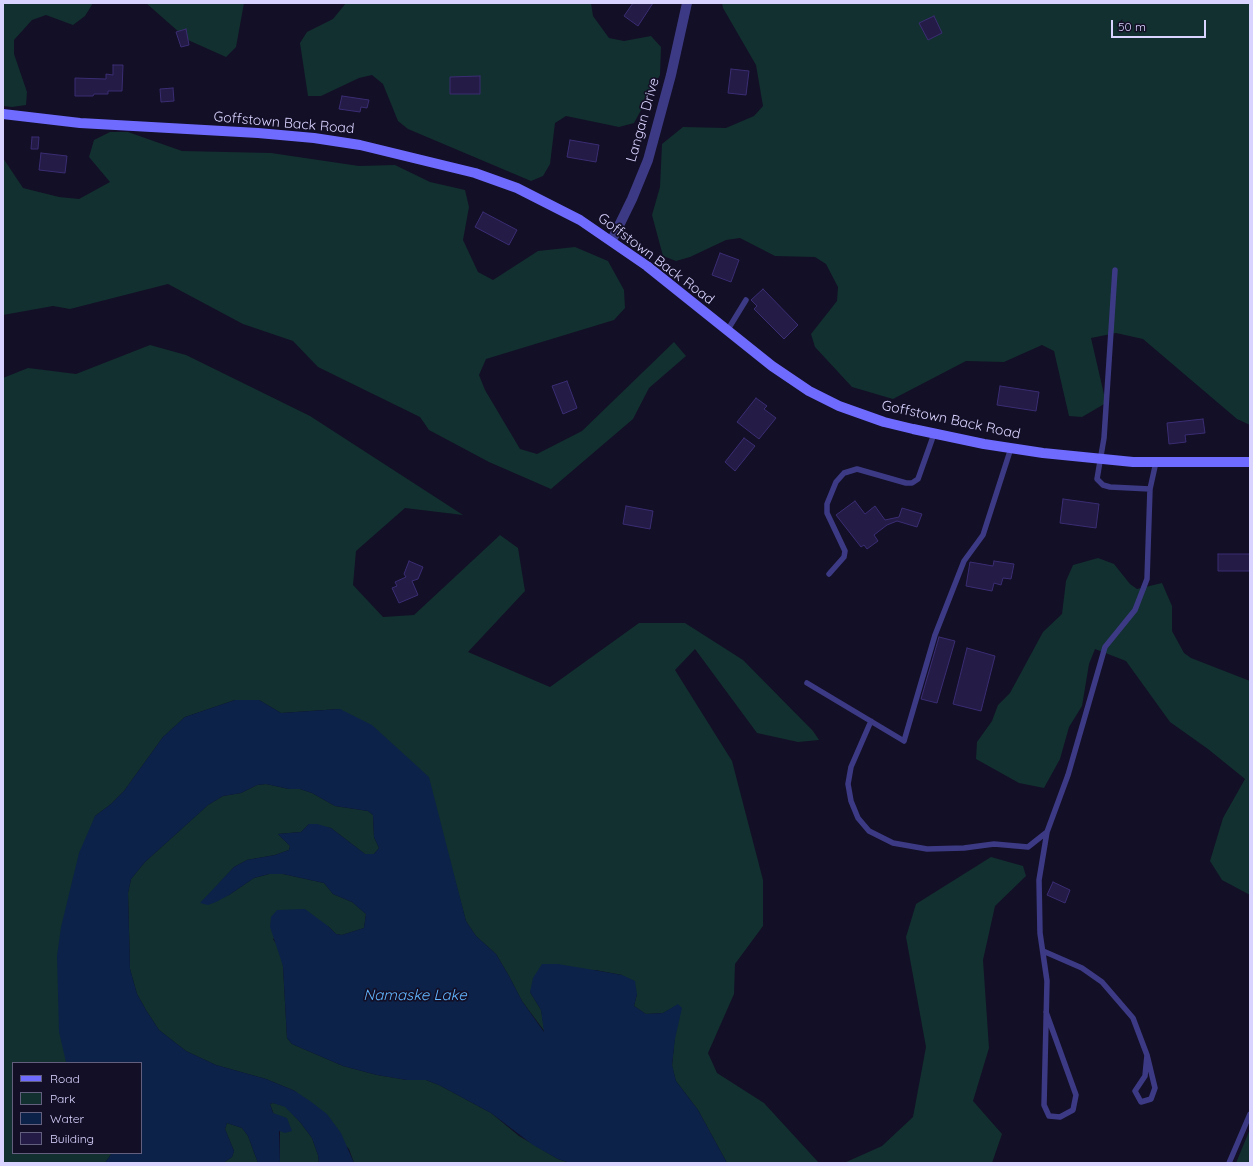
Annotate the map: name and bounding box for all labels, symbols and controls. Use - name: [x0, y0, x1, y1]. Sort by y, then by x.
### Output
- scale bar: [1113, 12, 1208, 38]
- text: 50 m: [1118, 19, 1146, 34]
- street label: Langan Drive: [623, 76, 663, 164]
- street label: Goffstown Back Road: [213, 108, 355, 138]
- street label: Goffstown Back Road: [595, 210, 717, 308]
- street label: Goffstown Back Road: [880, 397, 1022, 443]
- water label: Namaske Lake: [363, 986, 467, 1004]
- legend: [12, 1062, 142, 1154]
- text: Road: [50, 1071, 80, 1086]
- text: Park: [50, 1091, 75, 1106]
- text: Water: [50, 1111, 84, 1126]
- text: Building: [50, 1131, 94, 1146]

